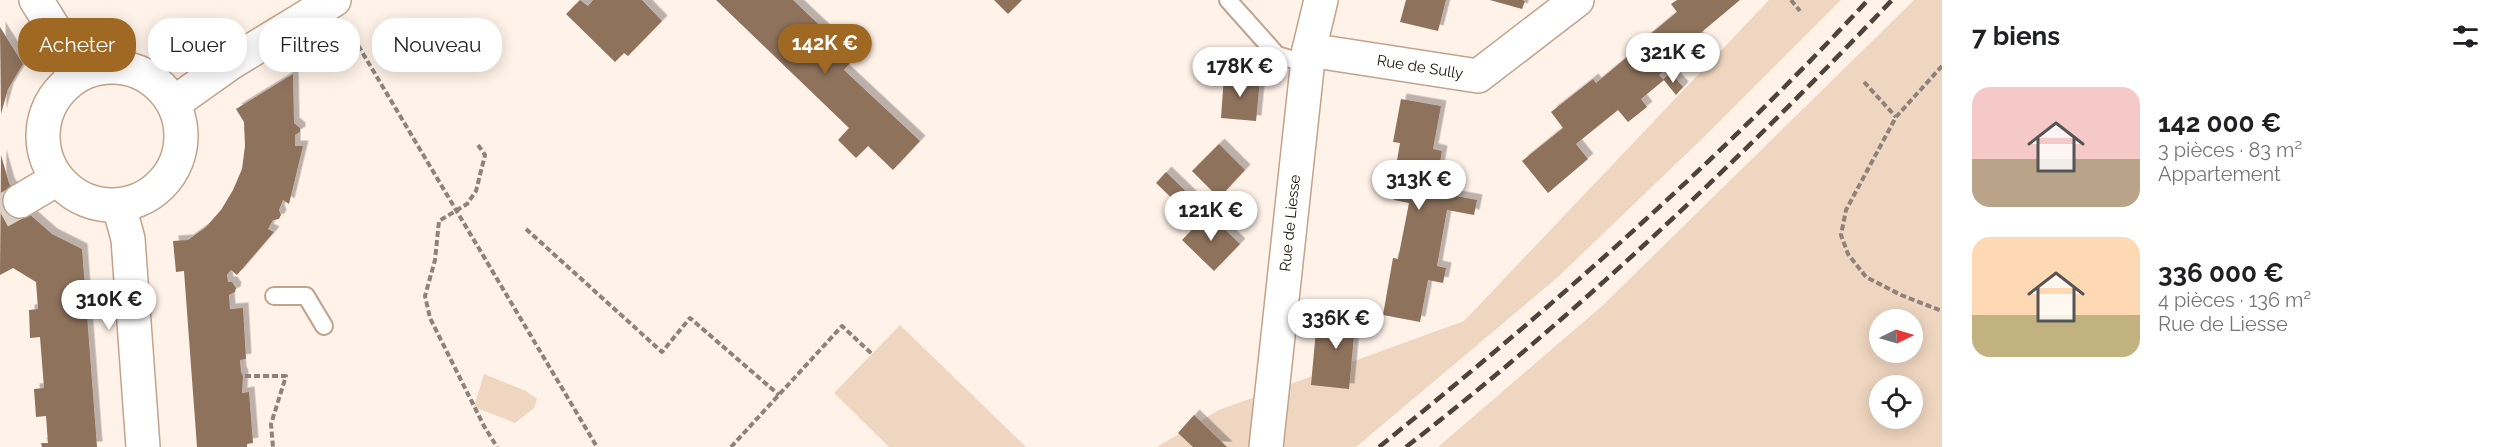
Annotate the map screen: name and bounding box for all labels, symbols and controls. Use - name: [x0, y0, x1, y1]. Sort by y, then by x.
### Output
- chip: Acheter: [18, 18, 136, 72]
- chip: Louer: [148, 18, 247, 72]
- chip: Filtres: [259, 18, 360, 72]
- chip: Nouveau: [372, 18, 502, 72]
- icon: filters: [2449, 20, 2482, 53]
- text: 7 biens: [1972, 21, 2060, 51]
- pin: 142K €: [776, 24, 874, 75]
- text: 142K €: [792, 31, 858, 55]
- pin: 321K €: [1624, 33, 1722, 84]
- text: 321K €: [1640, 40, 1706, 64]
- pin: 178K €: [1191, 47, 1289, 98]
- street label: Rue de Sully: [1376, 51, 1464, 83]
- text: 178K €: [1206, 54, 1274, 78]
- text: 142 000 €: [2158, 108, 2281, 138]
- icon: home: [2020, 111, 2092, 183]
- text: 3 pièces · 83 m²: [2158, 138, 2302, 162]
- pin: 313K €: [1370, 160, 1468, 211]
- text: Appartement: [2158, 162, 2281, 186]
- text: 313K €: [1386, 167, 1452, 191]
- street label: Rue de Liesse: [1276, 173, 1304, 272]
- pin: 121K €: [1162, 191, 1260, 242]
- text: 121K €: [1179, 198, 1243, 222]
- text: 336 000 €: [2158, 258, 2284, 288]
- icon: home: [2020, 261, 2092, 333]
- pin: 310K €: [60, 280, 158, 331]
- text: 310K €: [75, 287, 143, 311]
- text: 4 pièces · 136 m²: [2158, 288, 2311, 312]
- pin: 336K €: [1287, 299, 1385, 350]
- text: 336K €: [1302, 306, 1370, 330]
- north arrow: [1869, 309, 1923, 363]
- map controls: [1869, 309, 1923, 429]
- text: Rue de Liesse: [2158, 312, 2288, 336]
- button: locate: [1869, 375, 1923, 429]

